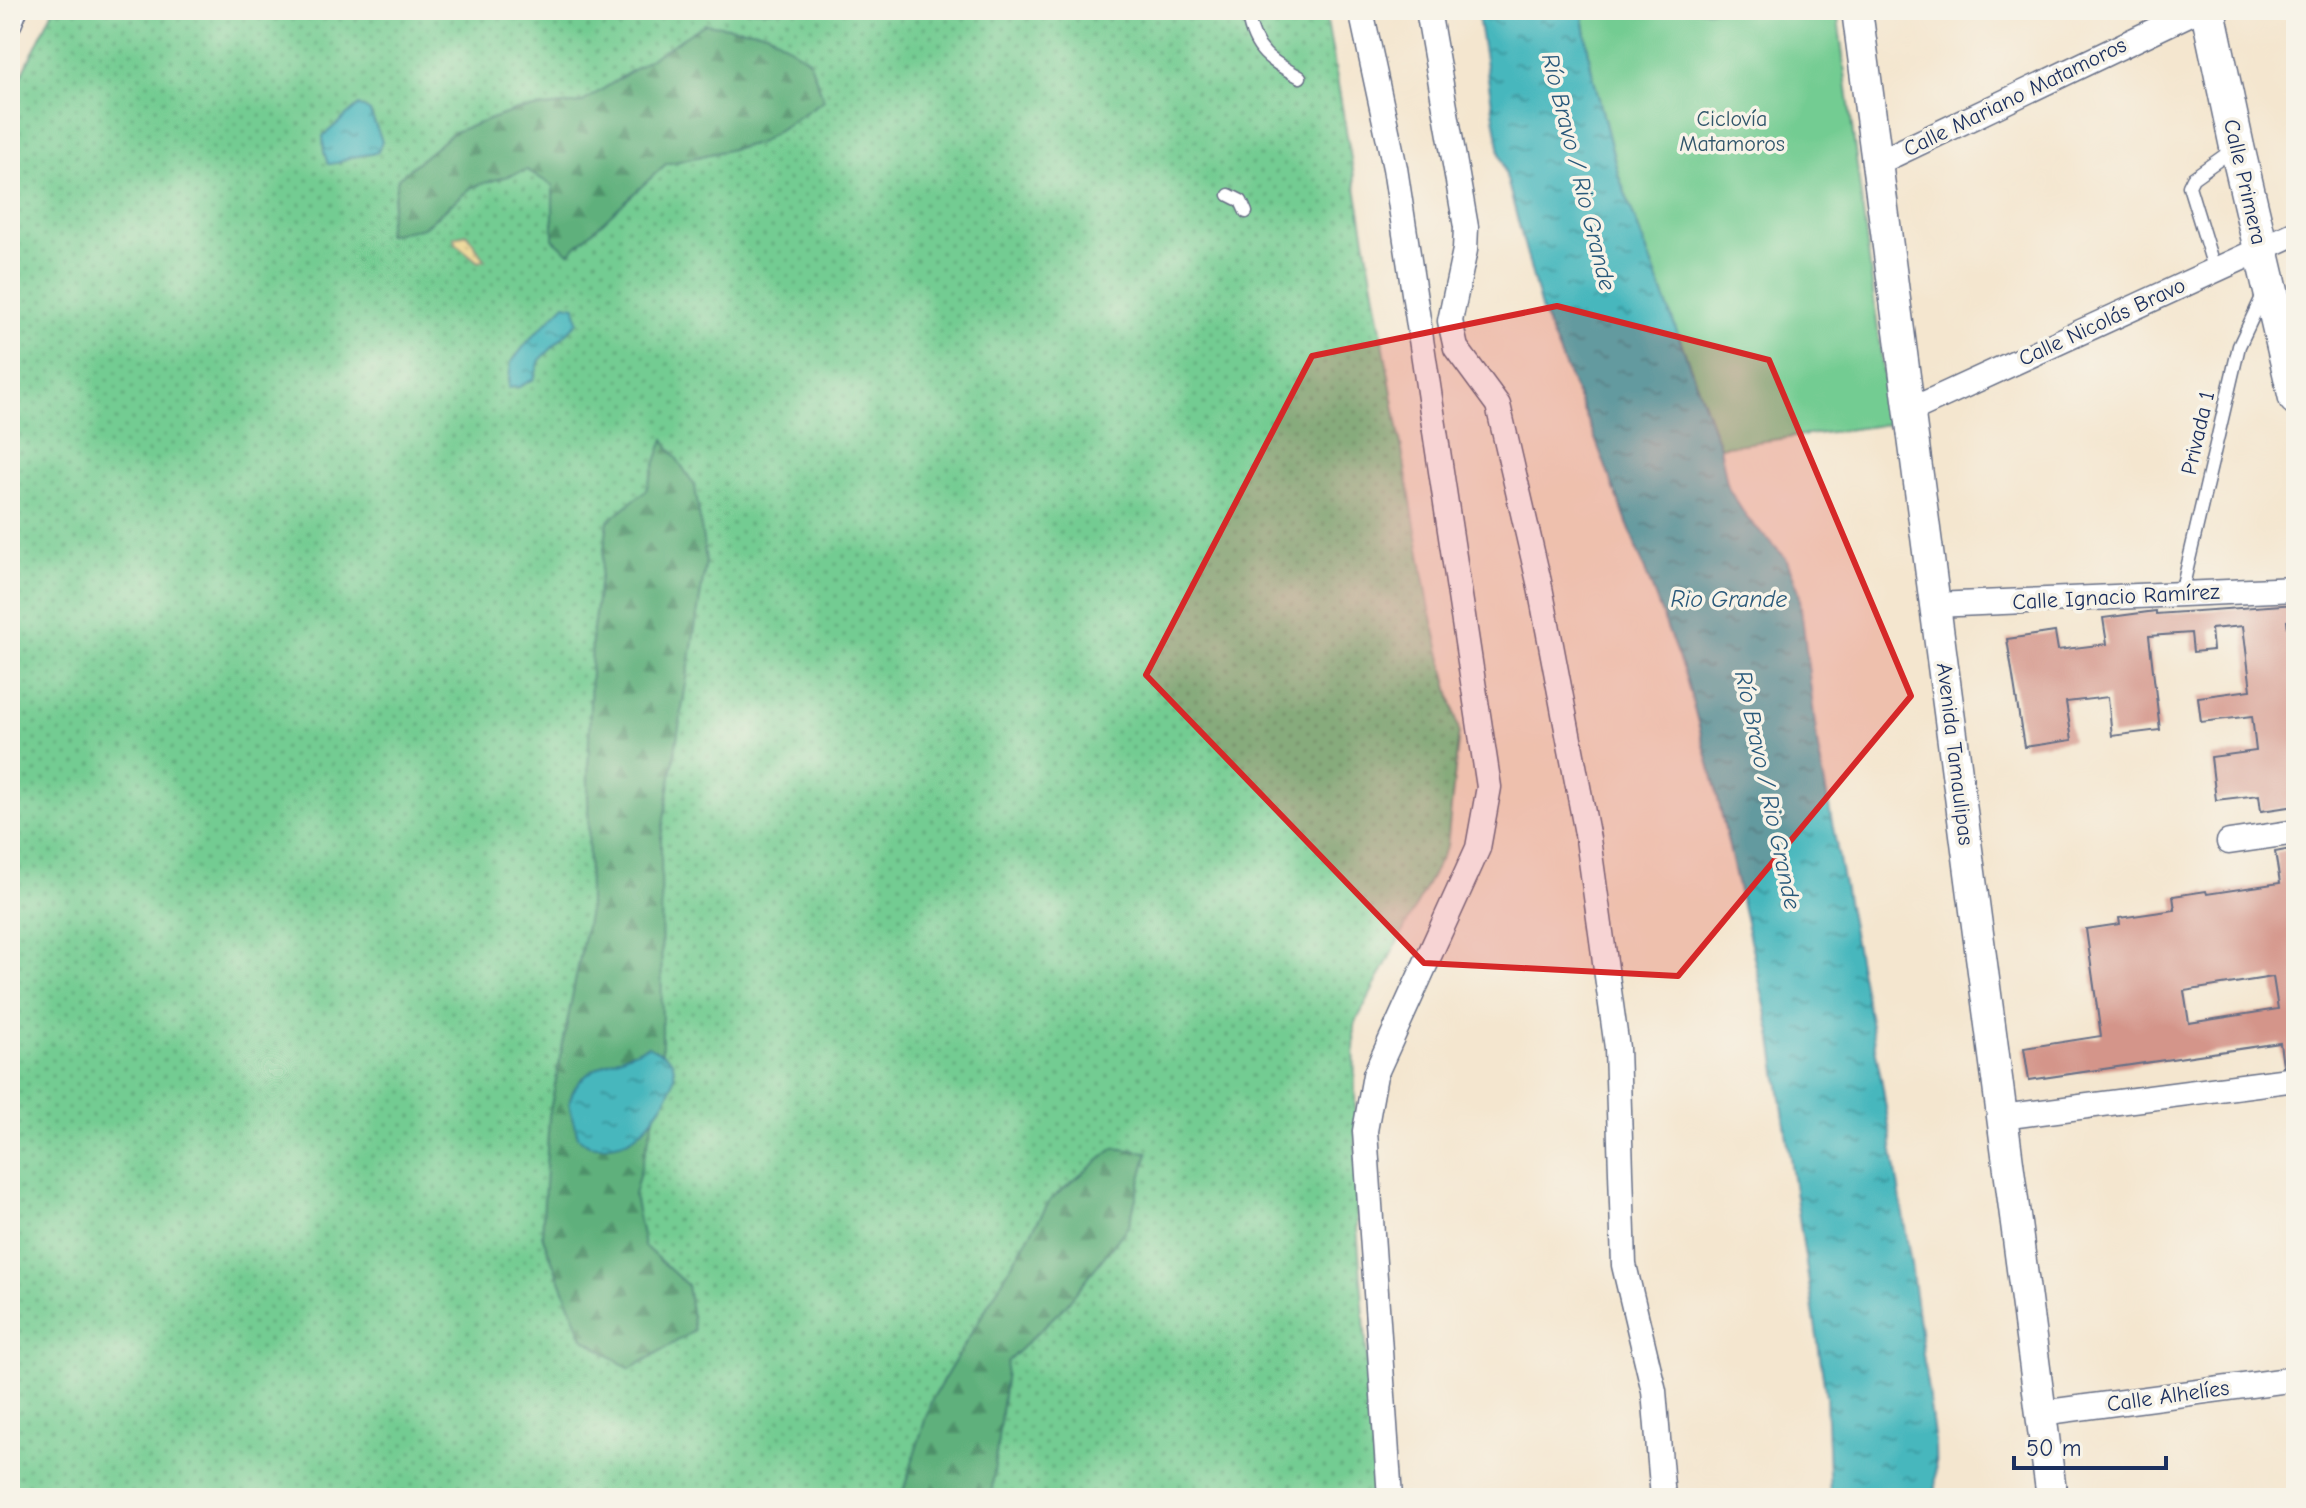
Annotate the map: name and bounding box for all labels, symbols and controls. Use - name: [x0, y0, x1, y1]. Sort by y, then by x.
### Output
- street label: Calle Mariano Matamoros: [1899, 32, 2131, 162]
- water label: Río Bravo / Rio Grande: [1536, 50, 1622, 294]
- park label: Ciclovía Matamoros: [1679, 106, 1785, 157]
- street label: Calle Primera: [2218, 117, 2272, 247]
- street label: Calle Nicolás Bravo: [2015, 272, 2189, 372]
- street label: Privada 1: [2176, 389, 2220, 477]
- street label: Calle Ignacio Ramírez: [2012, 579, 2221, 615]
- water label: Rio Grande: [1671, 585, 1787, 613]
- street label: Avenida Tamaulipas: [1931, 661, 1979, 847]
- water label: Río Bravo / Rio Grande: [1729, 668, 1807, 912]
- street label: Calle Alhelíes: [2105, 1375, 2231, 1417]
- scale bar: [2014, 1420, 2166, 1470]
- text: 50 m: [2026, 1434, 2082, 1462]

